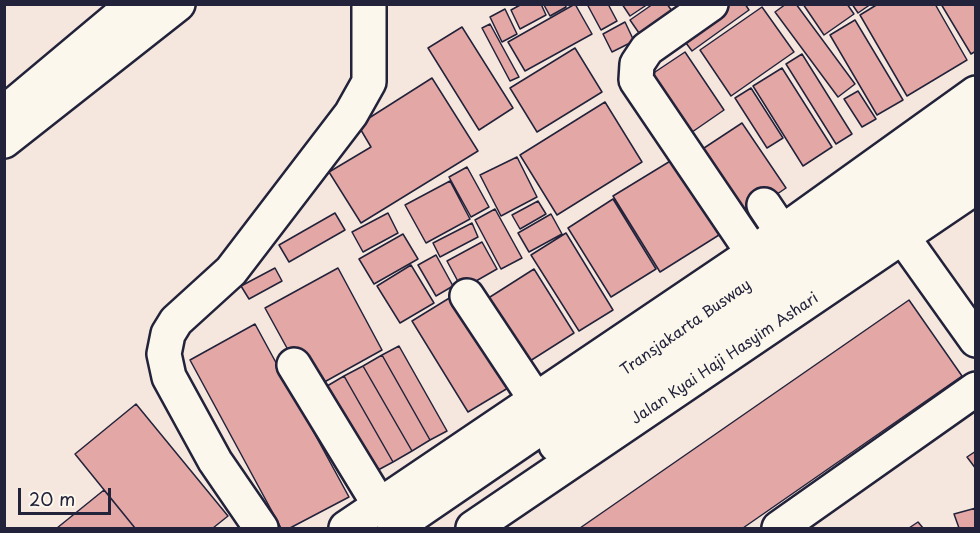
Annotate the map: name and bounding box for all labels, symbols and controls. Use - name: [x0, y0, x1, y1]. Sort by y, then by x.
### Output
- street label: Transjakarta Busway: [617, 276, 755, 380]
- street label: Jalan Kyai Haji Hasyim Ashari: [628, 289, 822, 429]
- scale bar: [21, 476, 114, 514]
- text: 20 m: [29, 485, 75, 512]

